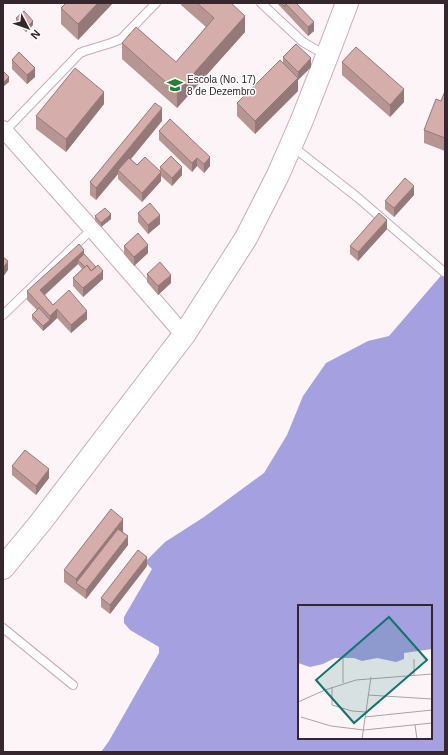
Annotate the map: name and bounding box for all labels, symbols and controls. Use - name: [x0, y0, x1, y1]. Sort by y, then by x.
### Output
- north arrow: [8, 8, 48, 48]
- text: N: [28, 28, 43, 42]
- place label: Escola (No. 17) 8 de Dezembro: [187, 74, 256, 97]
- school or university icon: Escola (No. 17) 8 de Dezembro: [166, 76, 184, 94]
- inset map: [298, 605, 432, 739]

